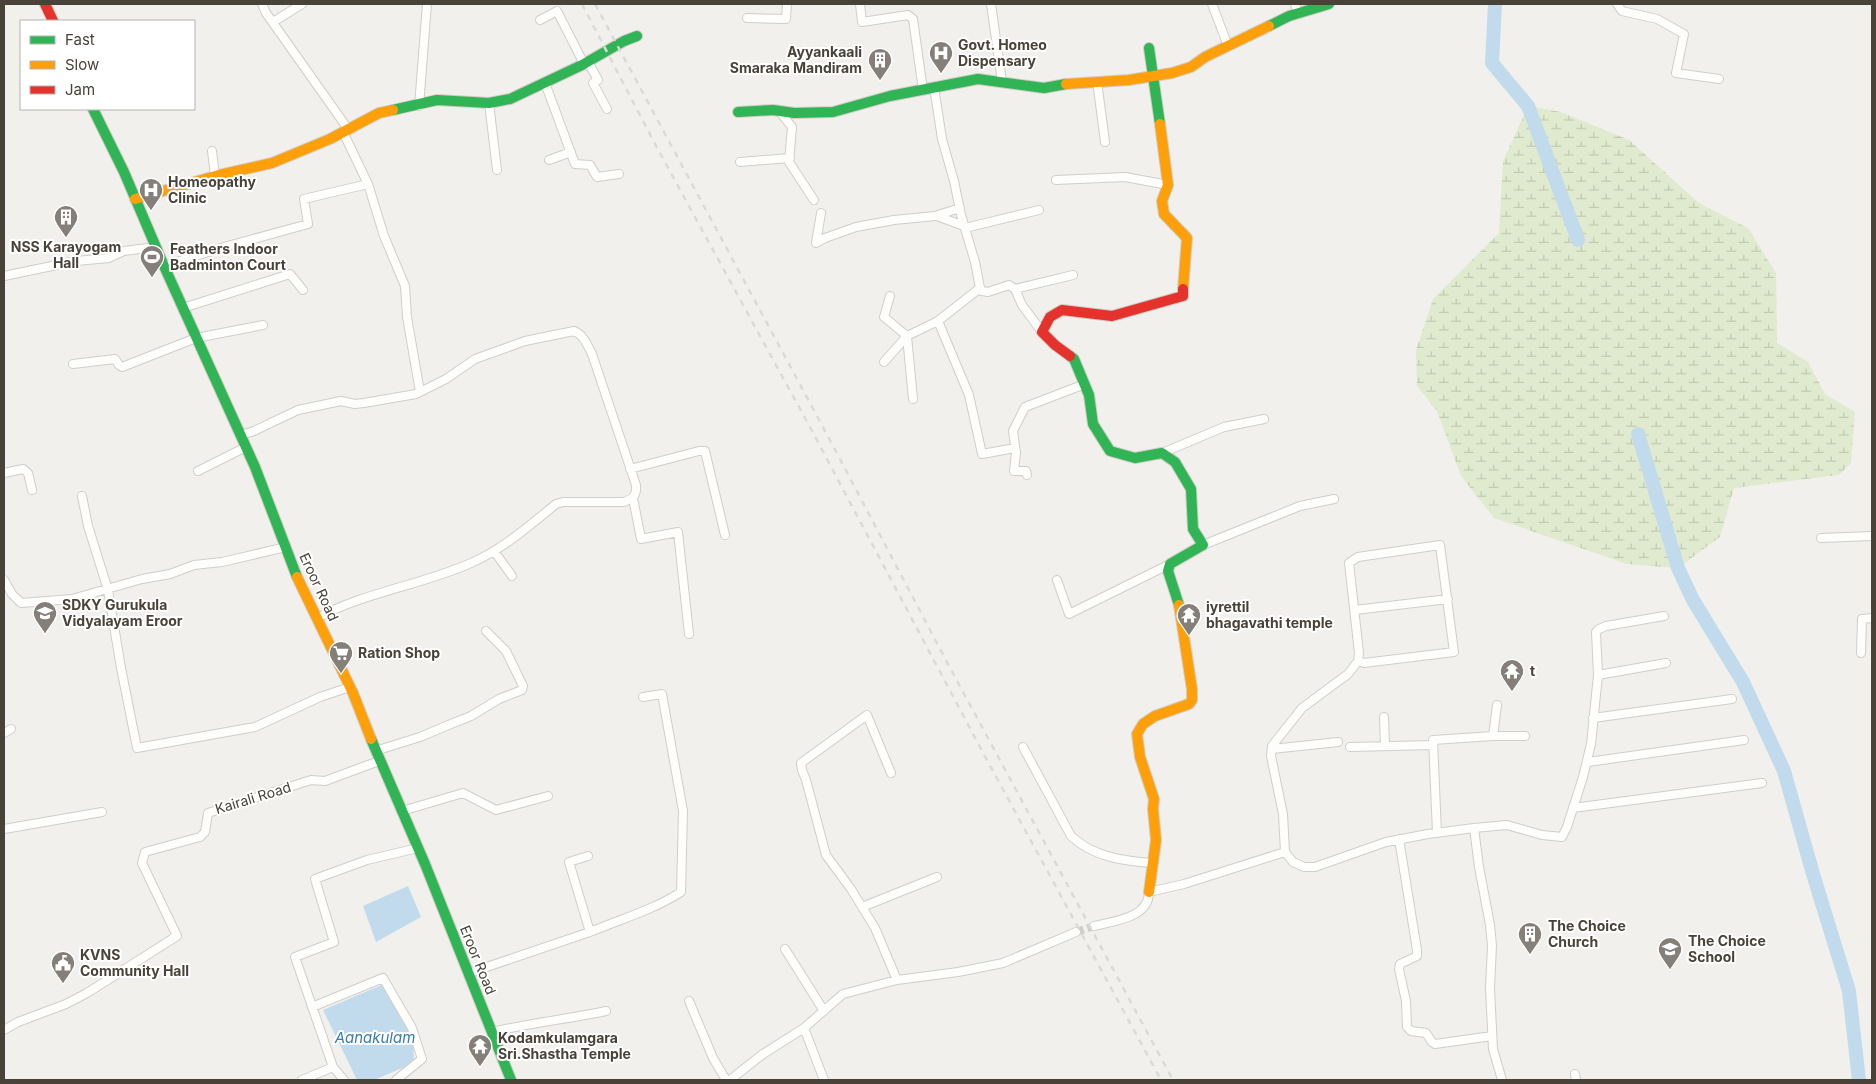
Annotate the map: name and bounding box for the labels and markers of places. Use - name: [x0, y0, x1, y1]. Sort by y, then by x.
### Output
- place label: Govt. Homeo Dispensary: [958, 36, 1047, 69]
- hospital icon: Govt. Homeo Dispensary: [928, 40, 954, 74]
- place label: Ayyankaali Smaraka Mandiram: [730, 43, 862, 76]
- building icon: Ayyankaali Smaraka Mandiram: [867, 47, 893, 81]
- place label: Homeopathy Clinic: [168, 173, 256, 206]
- hospital icon: Homeopathy Clinic: [138, 177, 164, 211]
- building icon: NSS Karayogam Hall: [53, 204, 79, 238]
- place label: NSS Karayogam Hall: [11, 238, 121, 271]
- place label: Feathers Indoor Badminton Court: [170, 240, 286, 273]
- sports icon: Feathers Indoor Badminton Court: [139, 244, 165, 278]
- place label: SDKY Gurukula Vidyalayam Eroor: [62, 596, 183, 629]
- place label: iyrettil bhagavathi temple: [1206, 598, 1333, 631]
- school or university icon: SDKY Gurukula Vidyalayam Eroor: [32, 600, 58, 634]
- temple icon: iyrettil bhagavathi temple: [1176, 602, 1202, 636]
- supermarket icon: Ration Shop: [328, 640, 354, 674]
- place label: Ration Shop: [358, 644, 440, 661]
- temple icon: t: [1499, 658, 1525, 692]
- place label: t: [1530, 662, 1535, 679]
- place label: The Choice Church: [1548, 917, 1626, 950]
- building icon: The Choice Church: [1517, 921, 1543, 955]
- place label: The Choice School: [1688, 932, 1766, 965]
- school or university icon: The Choice School: [1657, 936, 1683, 970]
- place label: KVNS Community Hall: [80, 946, 189, 979]
- public building icon: KVNS Community Hall: [50, 950, 76, 984]
- place label: Kodamkulamgara Sri.Shastha Temple: [498, 1029, 631, 1062]
- temple icon: Kodamkulamgara Sri.Shastha Temple: [467, 1033, 493, 1067]

